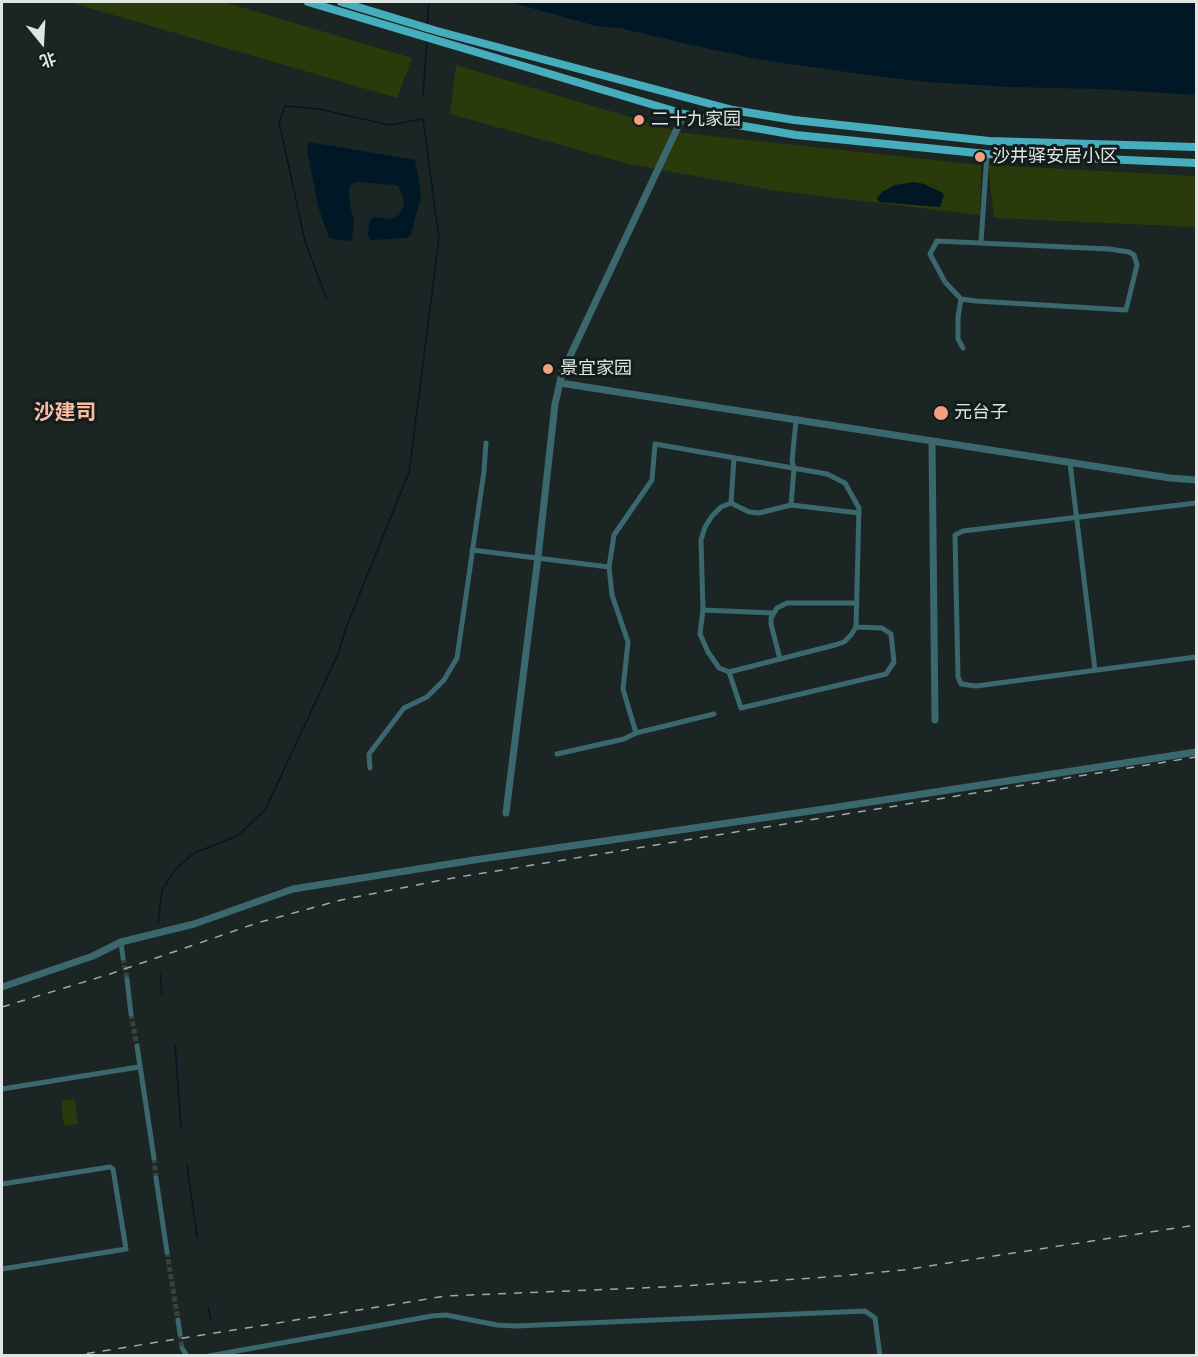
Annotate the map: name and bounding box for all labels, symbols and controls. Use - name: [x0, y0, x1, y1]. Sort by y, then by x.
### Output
- north arrow: [12, 12, 72, 72]
- text: 北: [37, 48, 58, 71]
- place label: 二十九家园: [651, 109, 741, 131]
- marker: 二十九家园: [632, 113, 646, 127]
- place label: 沙井驿安居小区: [992, 146, 1118, 168]
- marker: 沙井驿安居小区: [973, 150, 987, 164]
- place label: 景宜家园: [560, 358, 632, 380]
- marker: 景宜家园: [541, 362, 555, 376]
- district label: 沙建司: [34, 400, 96, 426]
- place label: 元台子: [954, 402, 1008, 424]
- marker: 元台子: [932, 404, 950, 422]

